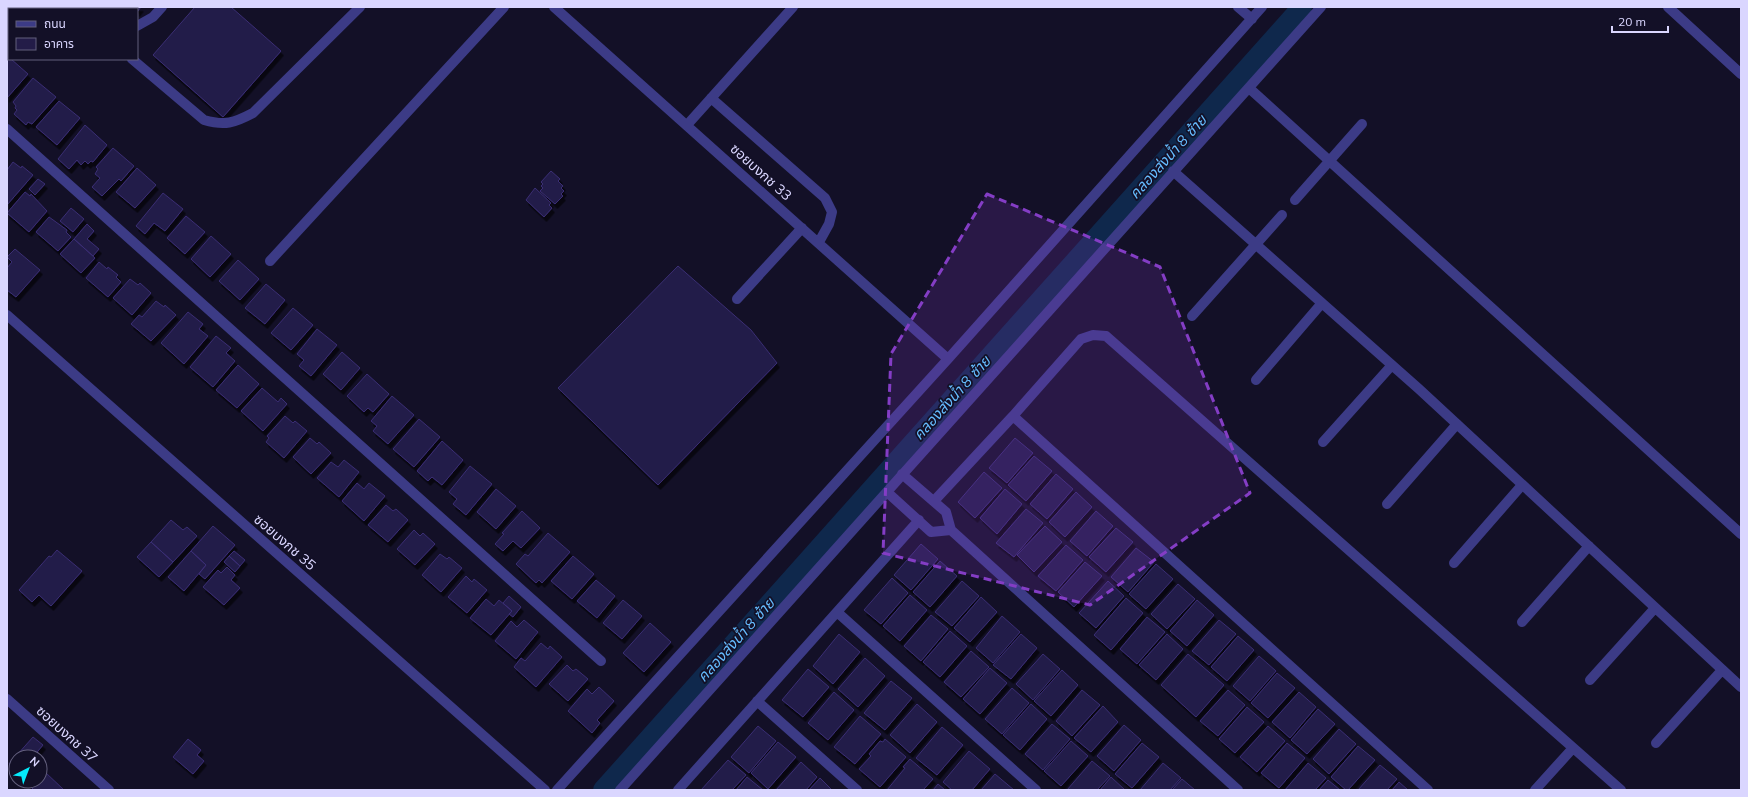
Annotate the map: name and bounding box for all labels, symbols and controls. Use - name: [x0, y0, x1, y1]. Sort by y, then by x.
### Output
- legend: [8, 8, 138, 60]
- scale bar: [1612, 8, 1668, 34]
- text: 20 m: [1618, 14, 1646, 29]
- text: ถนน: [44, 16, 66, 31]
- text: อาคาร: [44, 36, 74, 51]
- water label: คลองส่งน้ำ 8 ซ้าย: [1124, 109, 1211, 203]
- street label: ซอยบงกช 33: [726, 140, 796, 204]
- water label: คลองส่งน้ำ 8 ซ้าย: [908, 350, 995, 444]
- street label: ซอยบงกช 35: [250, 510, 320, 574]
- water label: คลองส่งน้ำ 8 ซ้าย: [692, 592, 779, 686]
- street label: ซอยบงกช 37: [32, 702, 102, 766]
- north arrow: [8, 749, 48, 789]
- text: N: [27, 754, 42, 770]

